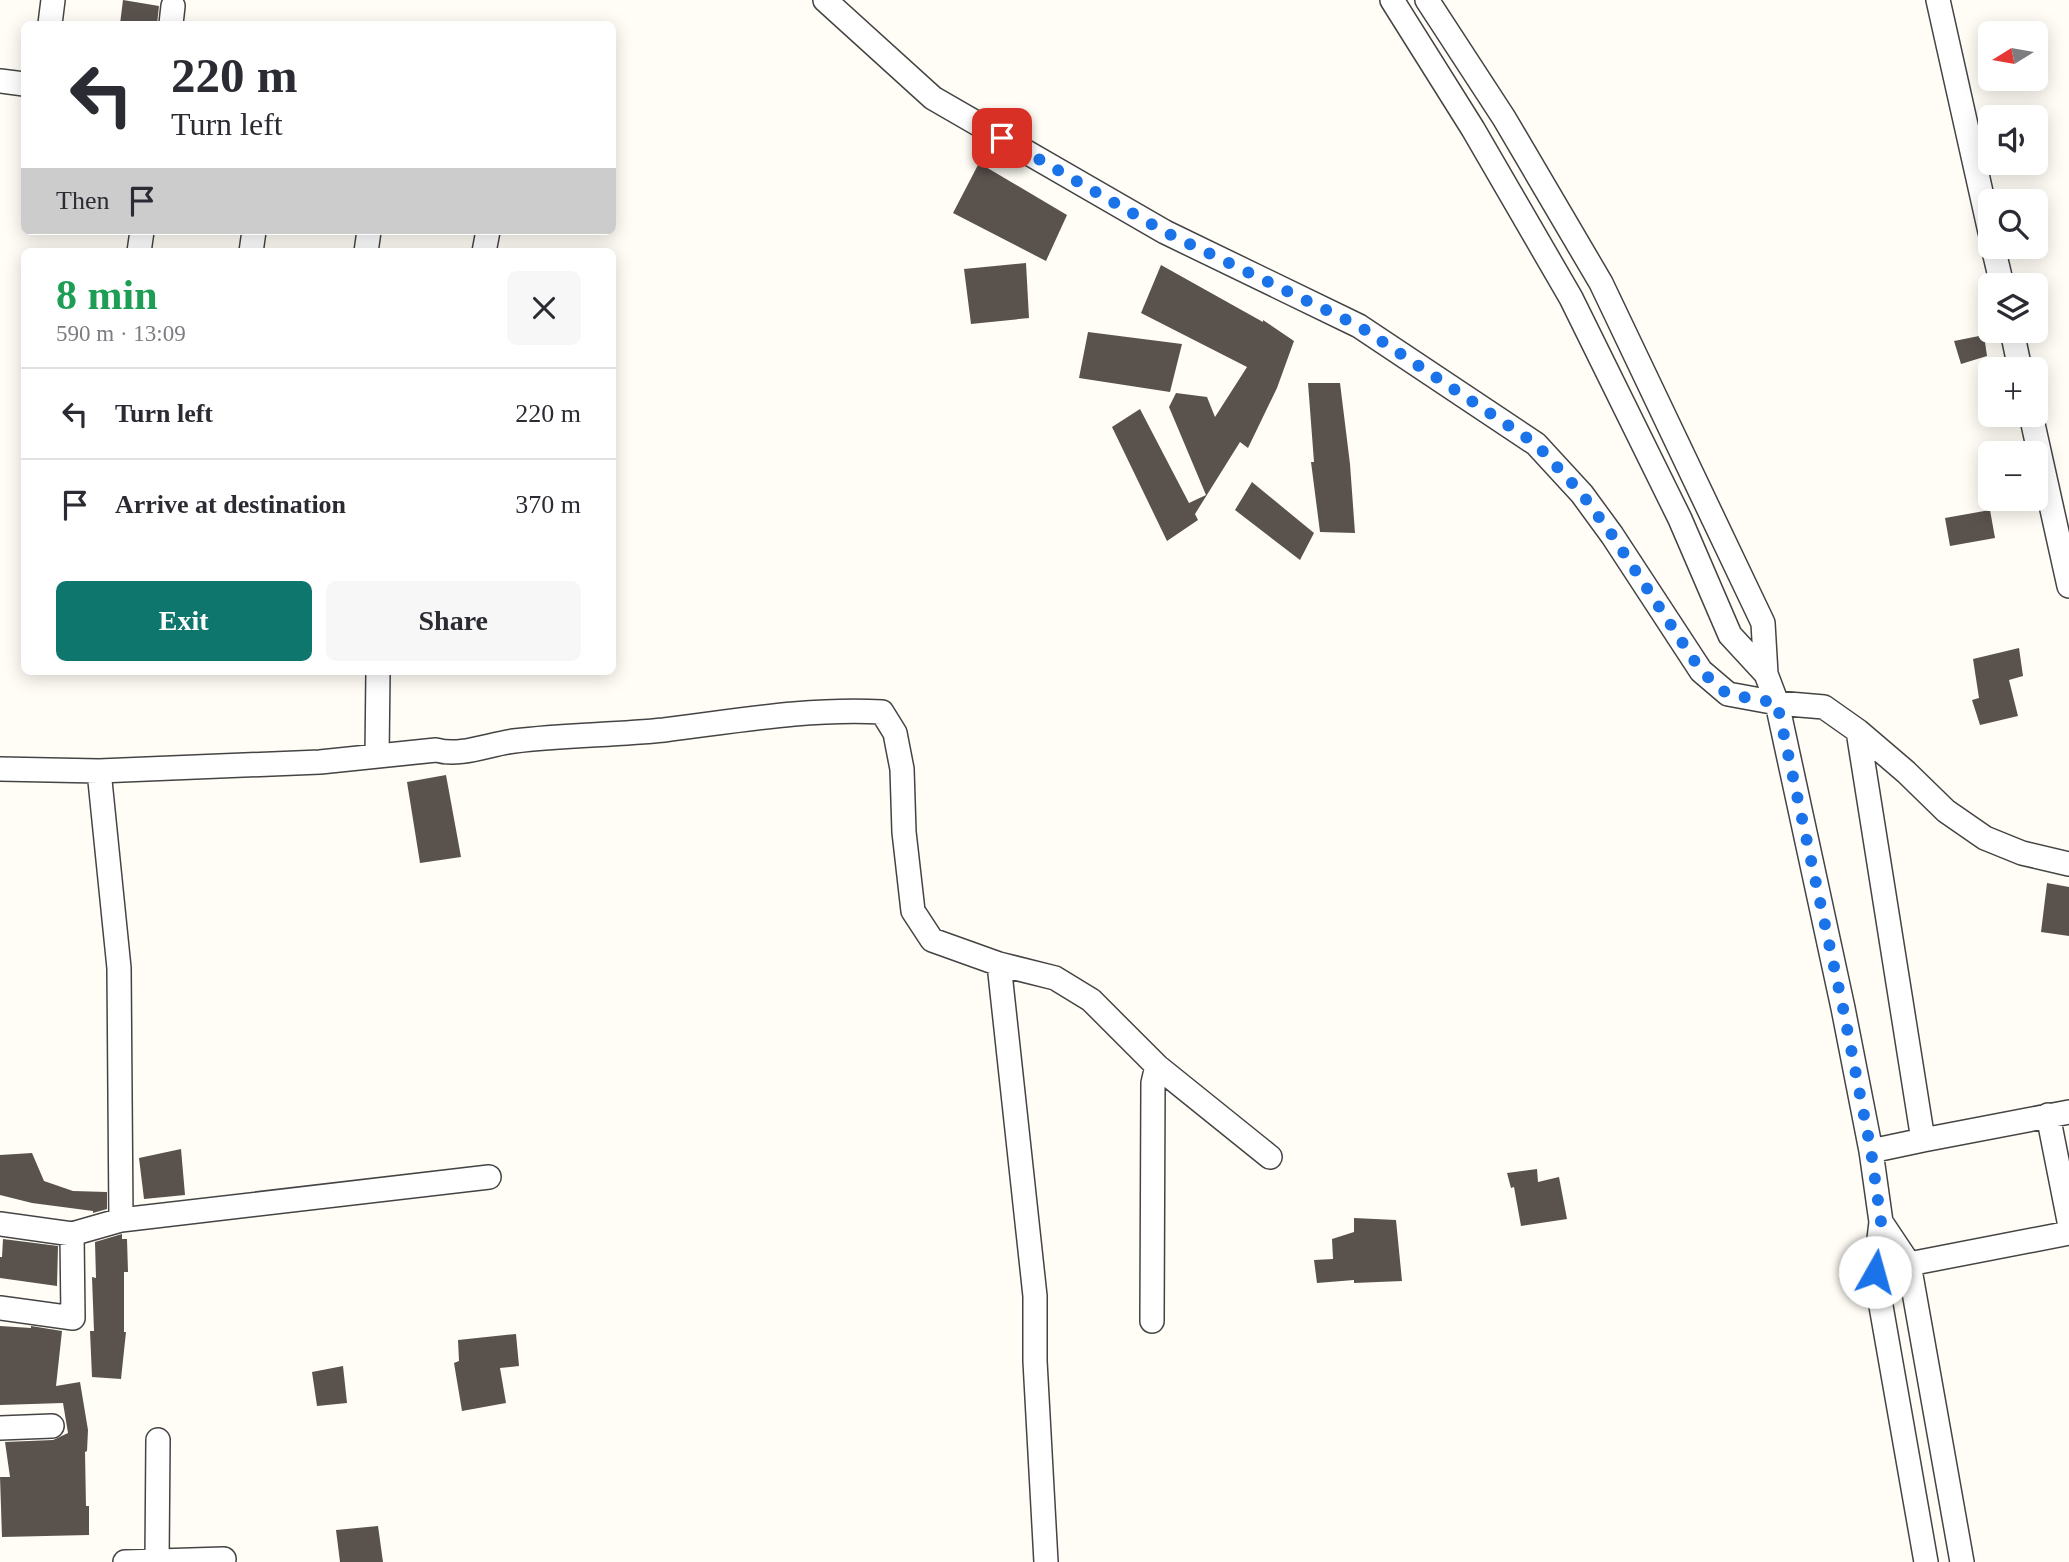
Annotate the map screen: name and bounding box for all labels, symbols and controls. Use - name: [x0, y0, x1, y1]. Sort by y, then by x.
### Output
- north arrow: [1978, 21, 2048, 91]
- map controls: [1978, 21, 2048, 511]
- text: 220 m: [171, 48, 298, 103]
- icon: left: [56, 49, 147, 140]
- button: sound: [1978, 105, 2048, 175]
- text: Turn left: [171, 106, 283, 142]
- pin: [972, 108, 1032, 168]
- icon: arrive: [983, 119, 1021, 157]
- icon: arrive: [123, 182, 161, 220]
- text: Then: [56, 186, 109, 215]
- button: search: [1978, 189, 2048, 259]
- button: close: [507, 271, 581, 345]
- text: 8 min: [56, 272, 158, 318]
- button: layers: [1978, 273, 2048, 343]
- text: 590 m · 13:09: [56, 321, 186, 346]
- button: +: [1978, 357, 2048, 427]
- icon: left: [56, 395, 94, 433]
- text: Turn left: [115, 399, 213, 428]
- text: 220 m: [515, 399, 581, 428]
- button: −: [1978, 441, 2048, 511]
- icon: arrive: [56, 486, 94, 524]
- text: Arrive at destination: [115, 490, 346, 519]
- text: 370 m: [515, 490, 581, 519]
- button: Exit: [56, 581, 312, 661]
- button: Share: [326, 581, 581, 661]
- position arrow: [1838, 1235, 1912, 1309]

